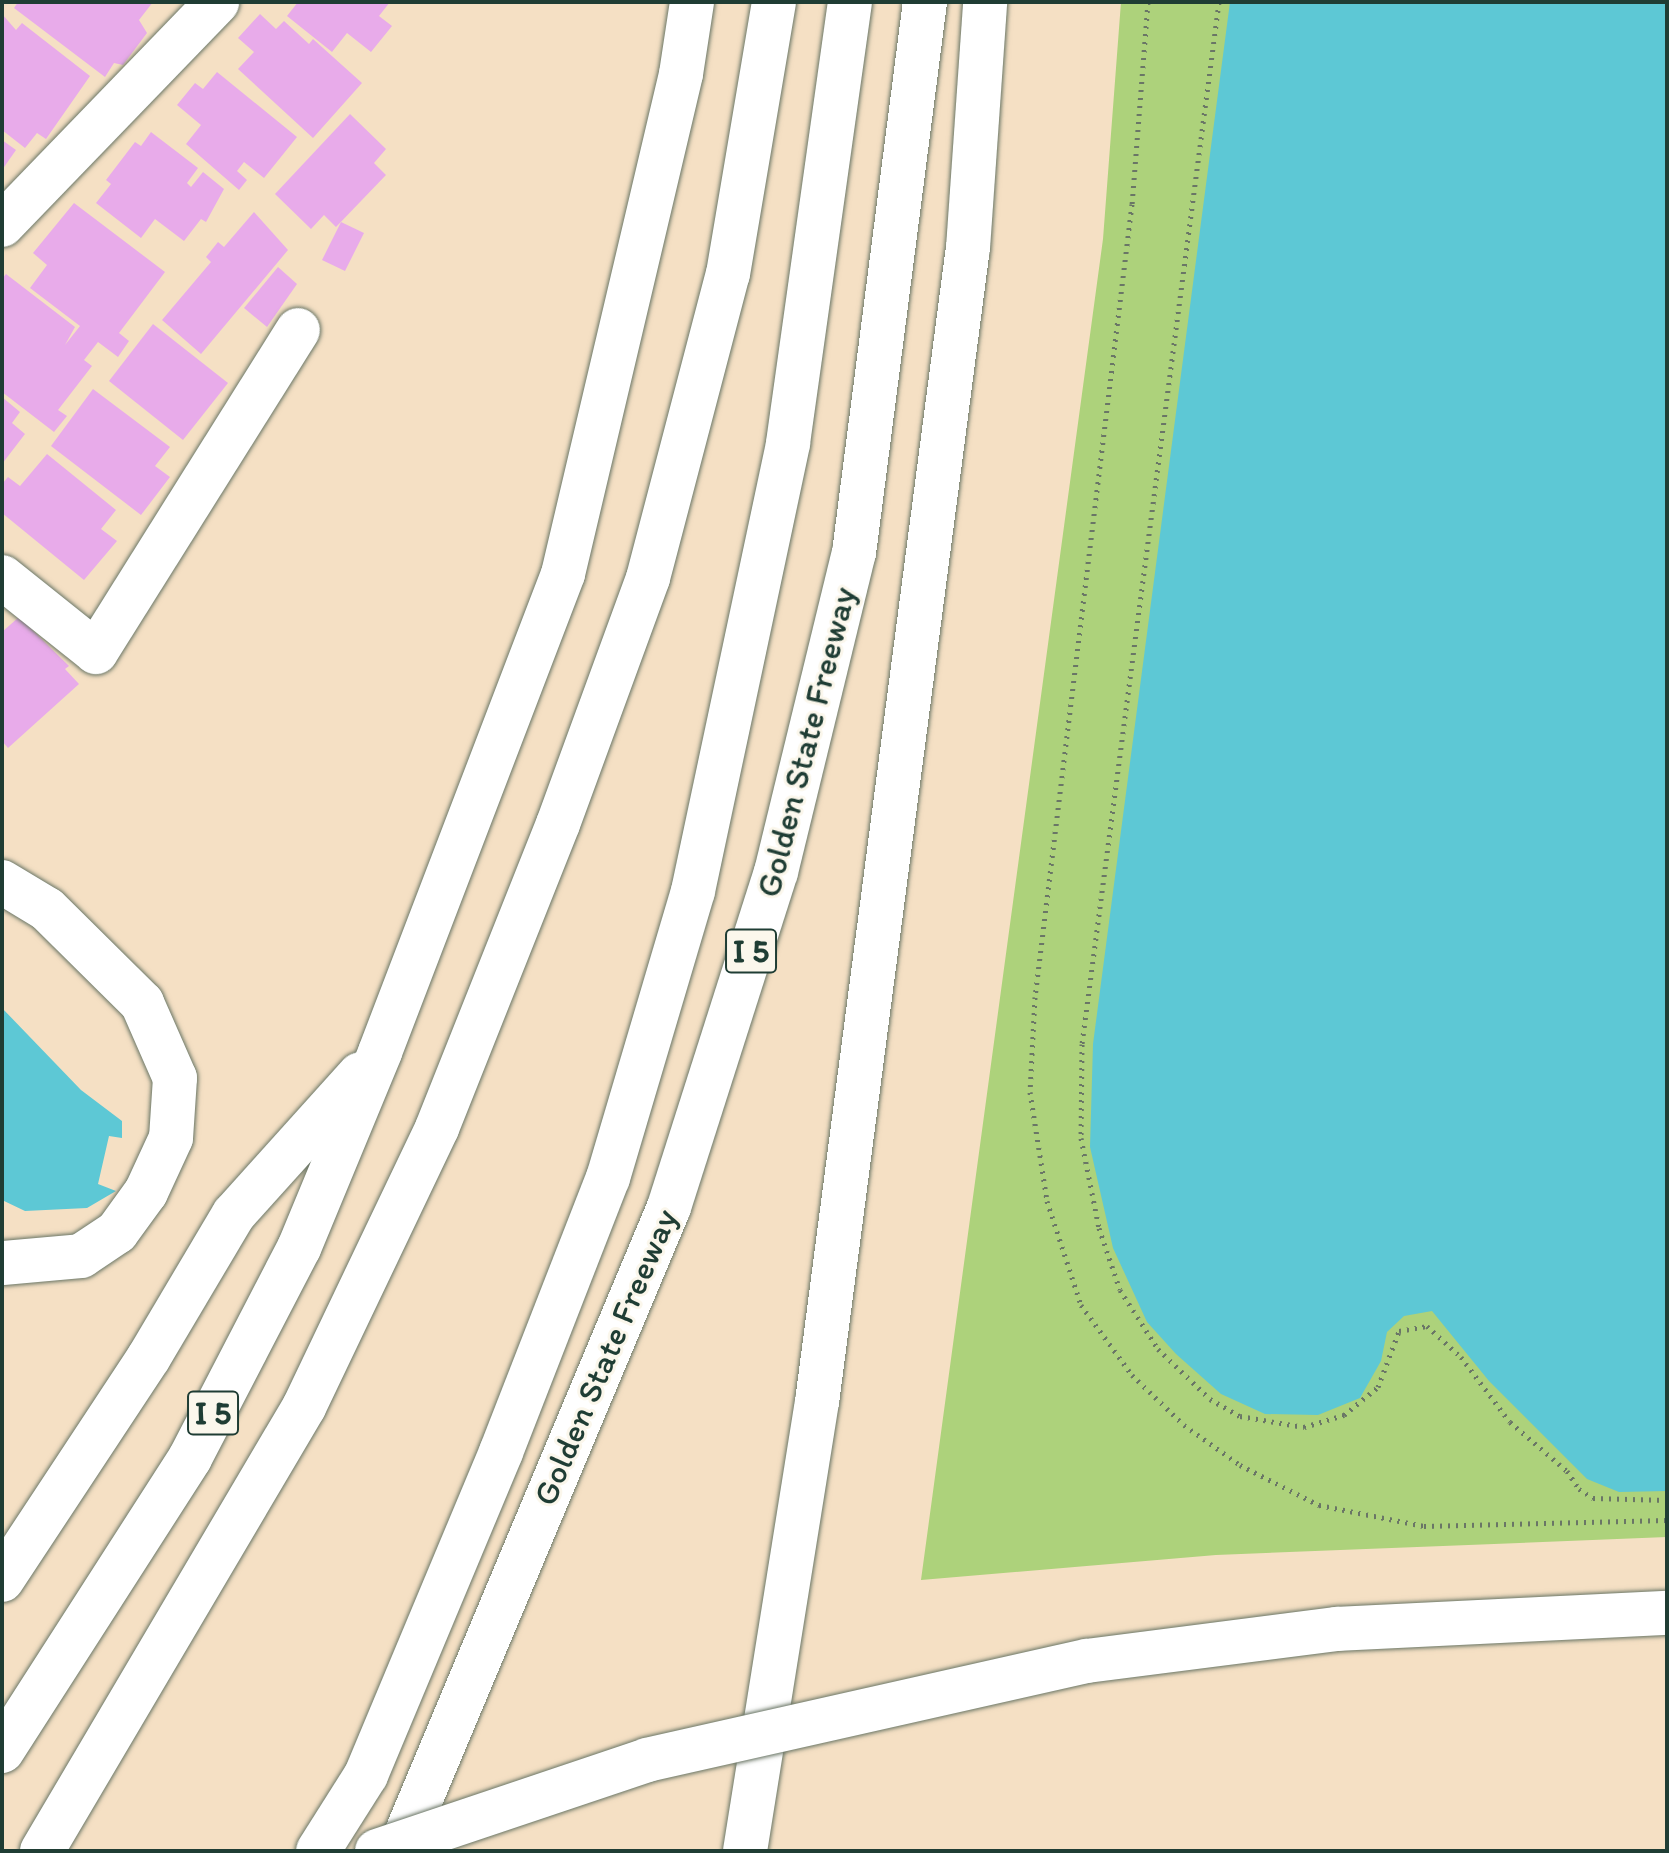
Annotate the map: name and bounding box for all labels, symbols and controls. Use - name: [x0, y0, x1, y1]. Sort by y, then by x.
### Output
- street label: Golden State Freeway: [748, 583, 864, 901]
- road number: I 5: [725, 923, 777, 979]
- street label: Golden State Freeway: [524, 1203, 686, 1511]
- road number: I 5: [187, 1385, 239, 1441]

